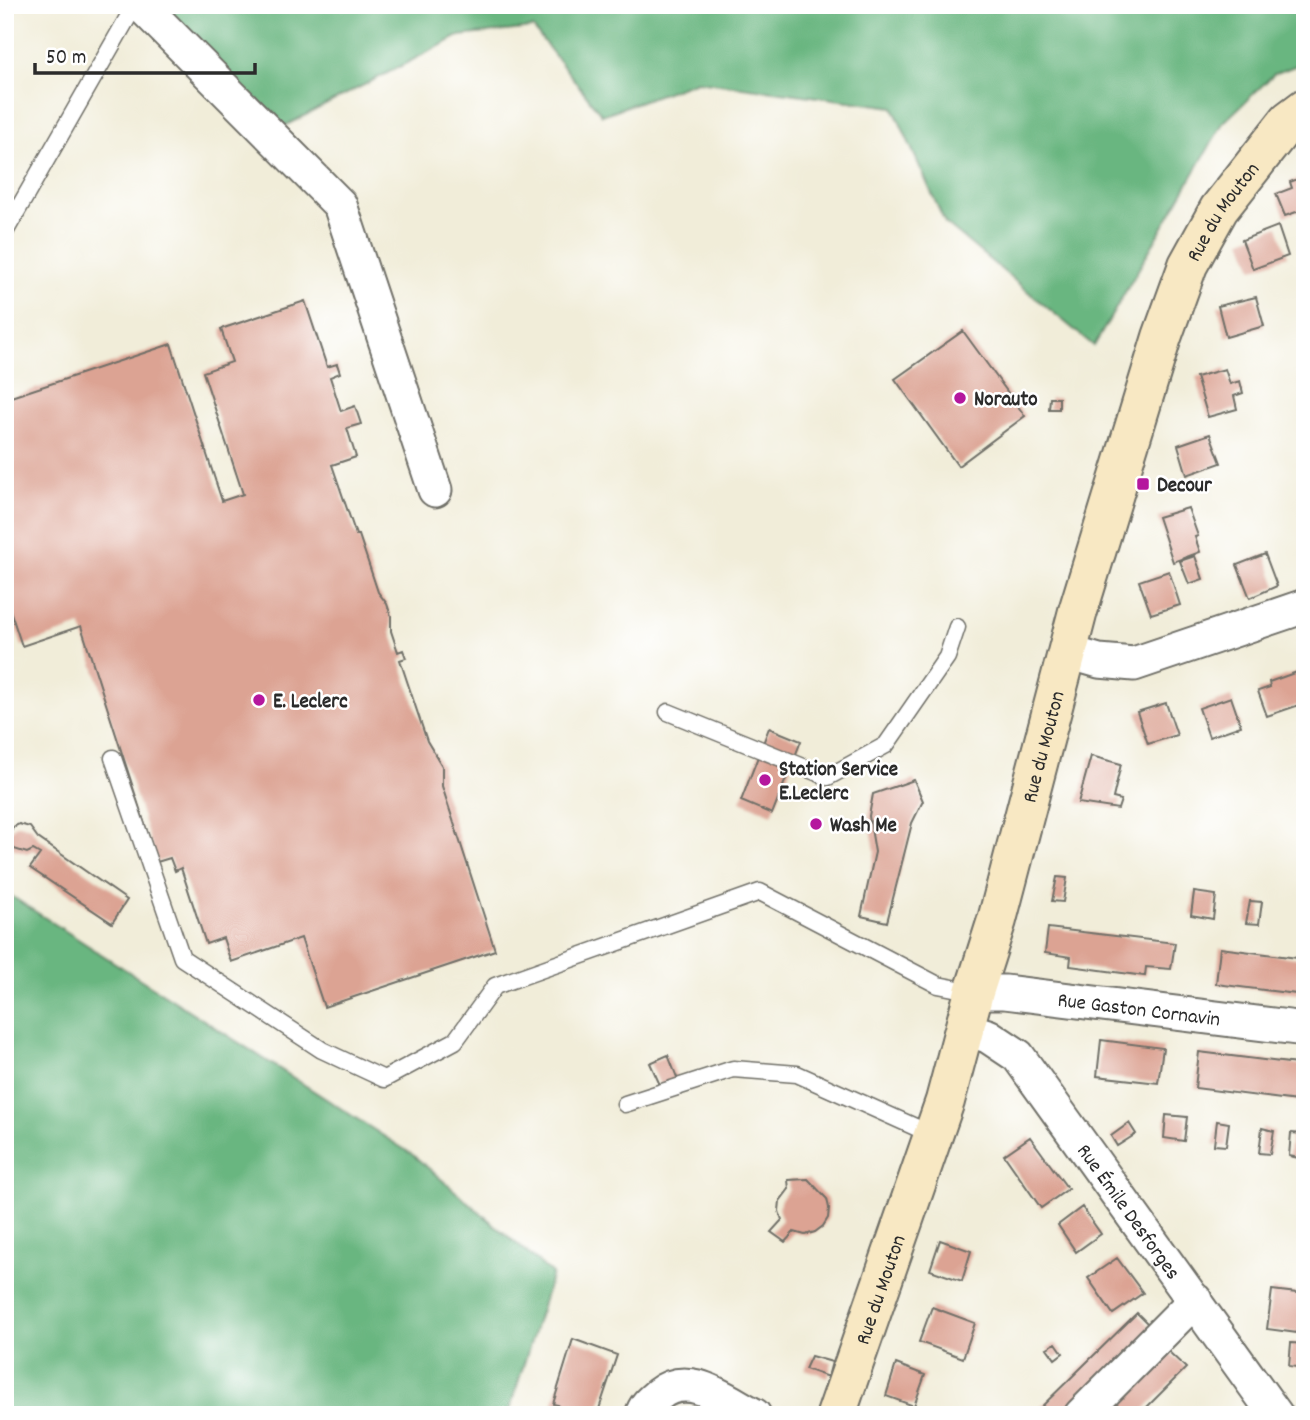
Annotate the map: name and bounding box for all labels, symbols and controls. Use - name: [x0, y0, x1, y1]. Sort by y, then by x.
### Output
- scale bar: [35, 32, 256, 76]
- text: 50 m: [46, 44, 86, 74]
- street label: Rue du Mouton: [1181, 157, 1268, 268]
- place label: Norauto: [974, 386, 1038, 416]
- marker: Norauto: [952, 390, 968, 406]
- place label: Decour: [1157, 472, 1213, 502]
- marker: Decour: [1135, 476, 1151, 492]
- place label: E. Leclerc: [273, 688, 348, 718]
- street label: Rue du Mouton: [1016, 688, 1074, 807]
- marker: E. Leclerc: [251, 692, 267, 708]
- place label: Station Service E.Leclerc: [779, 756, 898, 810]
- marker: Station Service E.Leclerc: [757, 772, 773, 788]
- place label: Wash Me: [830, 812, 897, 842]
- marker: Wash Me: [808, 816, 824, 832]
- street label: Rue Gaston Cornavin: [1056, 987, 1222, 1036]
- street label: Rue Émile Desforges: [1068, 1139, 1186, 1287]
- street label: Rue du Mouton: [849, 1231, 915, 1349]

